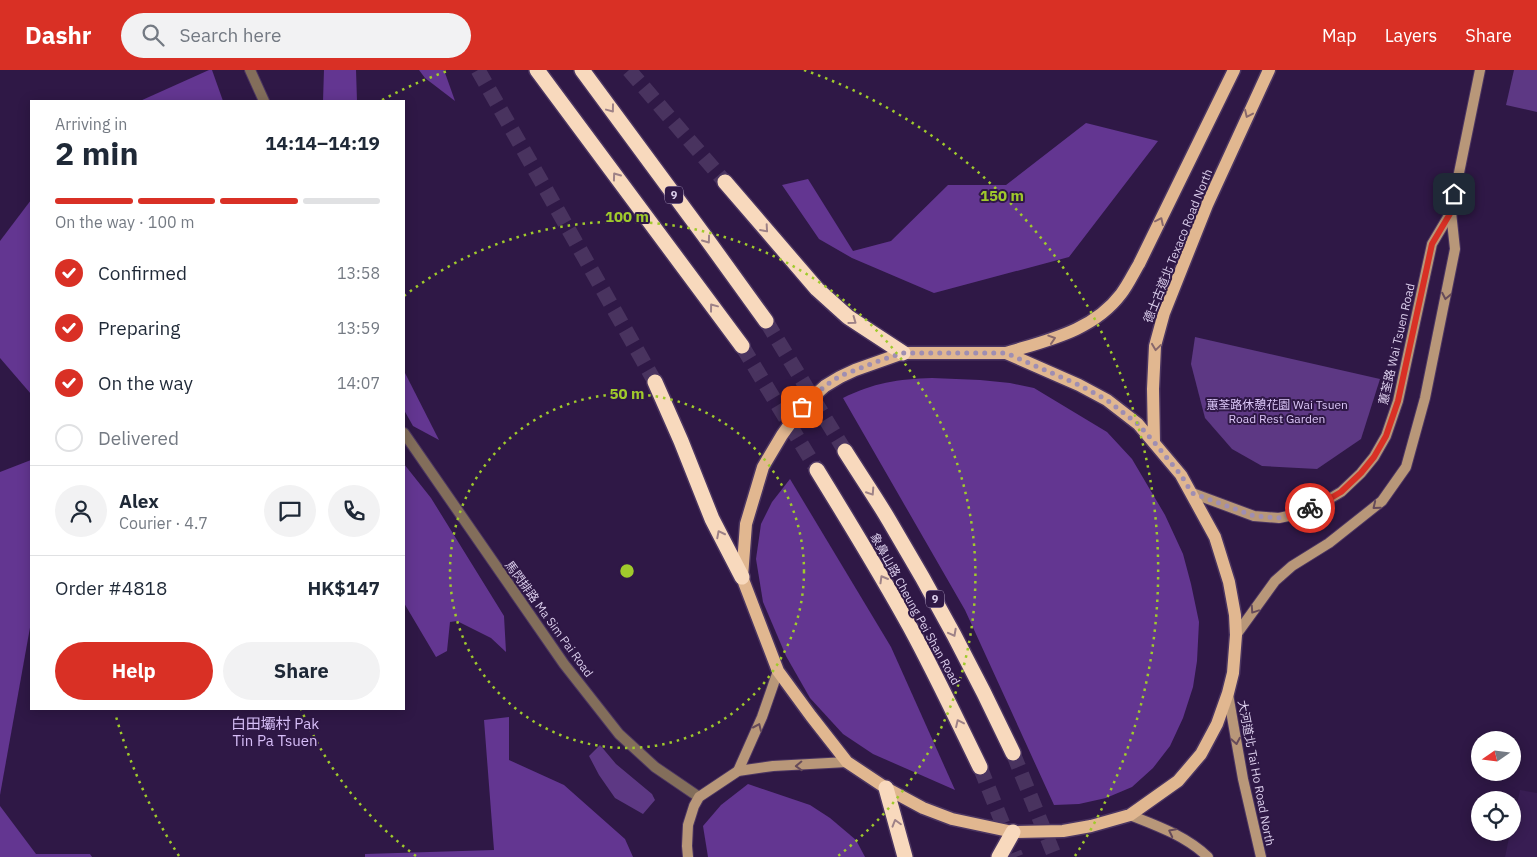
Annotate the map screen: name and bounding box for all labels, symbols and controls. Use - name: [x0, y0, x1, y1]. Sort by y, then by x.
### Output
- search box: [121, 13, 471, 58]
- text: Dashr: [25, 19, 91, 51]
- icon: search: [139, 21, 167, 49]
- text: Search here: [179, 23, 281, 47]
- text: Map: [1322, 24, 1357, 47]
- text: Layers: [1385, 24, 1437, 47]
- text: Share: [1465, 24, 1512, 47]
- one-way arrow: [605, 103, 613, 112]
- one-way arrow: [1244, 109, 1255, 118]
- text: Arriving in: [55, 114, 127, 134]
- text: 14:14–14:19: [265, 131, 380, 155]
- text: 2 min: [55, 132, 139, 174]
- street label: 德士古道北 Texaco Road North: [1140, 167, 1215, 325]
- one-way arrow: [613, 173, 622, 182]
- pin: [1433, 173, 1475, 215]
- icon: home: [1440, 180, 1468, 208]
- road number: 9: [665, 186, 683, 204]
- text: 150 m: [980, 186, 1024, 205]
- text: 100 m: [605, 207, 649, 226]
- text: On the way · 100 m: [55, 212, 194, 232]
- one-way arrow: [1154, 217, 1164, 226]
- one-way arrow: [759, 224, 768, 233]
- one-way arrow: [701, 234, 710, 244]
- icon: check: [55, 259, 83, 287]
- text: Confirmed: [98, 261, 187, 285]
- text: 13:58: [337, 263, 380, 283]
- street label: 蕙荃路 Wai Tsuen Road: [1375, 282, 1418, 406]
- one-way arrow: [1441, 292, 1451, 301]
- one-way arrow: [710, 304, 718, 313]
- icon: check: [55, 314, 83, 342]
- one-way arrow: [847, 315, 857, 324]
- text: Preparing: [98, 316, 180, 340]
- text: 13:59: [337, 318, 380, 338]
- one-way arrow: [1048, 335, 1056, 345]
- one-way arrow: [1151, 344, 1162, 352]
- icon: check: [55, 369, 83, 397]
- text: On the way: [98, 371, 193, 395]
- text: 14:07: [337, 373, 380, 393]
- text: 50 m: [610, 384, 644, 403]
- pin: [781, 386, 823, 428]
- icon: bag: [788, 393, 816, 421]
- park label: 蕙荃路休憩花園 Wai Tsuen Road Rest Garden: [1206, 397, 1348, 426]
- text: Delivered: [98, 426, 179, 450]
- courier: [1285, 483, 1335, 533]
- button: person: [55, 485, 107, 537]
- button: chat: [264, 485, 316, 537]
- button: phone: [328, 485, 380, 537]
- one-way arrow: [865, 487, 874, 496]
- text: Alex: [119, 489, 159, 513]
- icon: bike: [1296, 494, 1324, 522]
- one-way arrow: [1373, 500, 1382, 508]
- text: Courier · 4.7: [119, 513, 208, 533]
- one-way arrow: [716, 530, 726, 539]
- street label: 象鼻山路 Cheung Pei Shan Road: [867, 530, 964, 687]
- street label: 馬閃排路 Ma Sim Pai Road: [502, 558, 597, 680]
- centre of rings: [618, 562, 636, 580]
- text: Order #4818: [55, 576, 167, 600]
- text: HK$147: [307, 576, 380, 600]
- one-way arrow: [879, 576, 889, 585]
- road number: 9: [926, 590, 944, 608]
- one-way arrow: [1251, 604, 1260, 614]
- one-way arrow: [946, 628, 956, 637]
- button: Help: [55, 642, 213, 700]
- button: Share: [223, 642, 380, 700]
- street label: 大河道北 Tai Ho Road North: [1235, 699, 1278, 847]
- district label: 白田壩村 Pak Tin Pa Tsuen: [231, 714, 319, 750]
- one-way arrow: [955, 719, 965, 728]
- one-way arrow: [751, 723, 762, 732]
- north arrow: [1471, 731, 1521, 781]
- map controls: [1471, 731, 1521, 841]
- one-way arrow: [1231, 737, 1241, 745]
- one-way arrow: [794, 760, 802, 771]
- button: locate: [1471, 791, 1521, 841]
- one-way arrow: [891, 819, 901, 827]
- one-way arrow: [1168, 828, 1177, 838]

